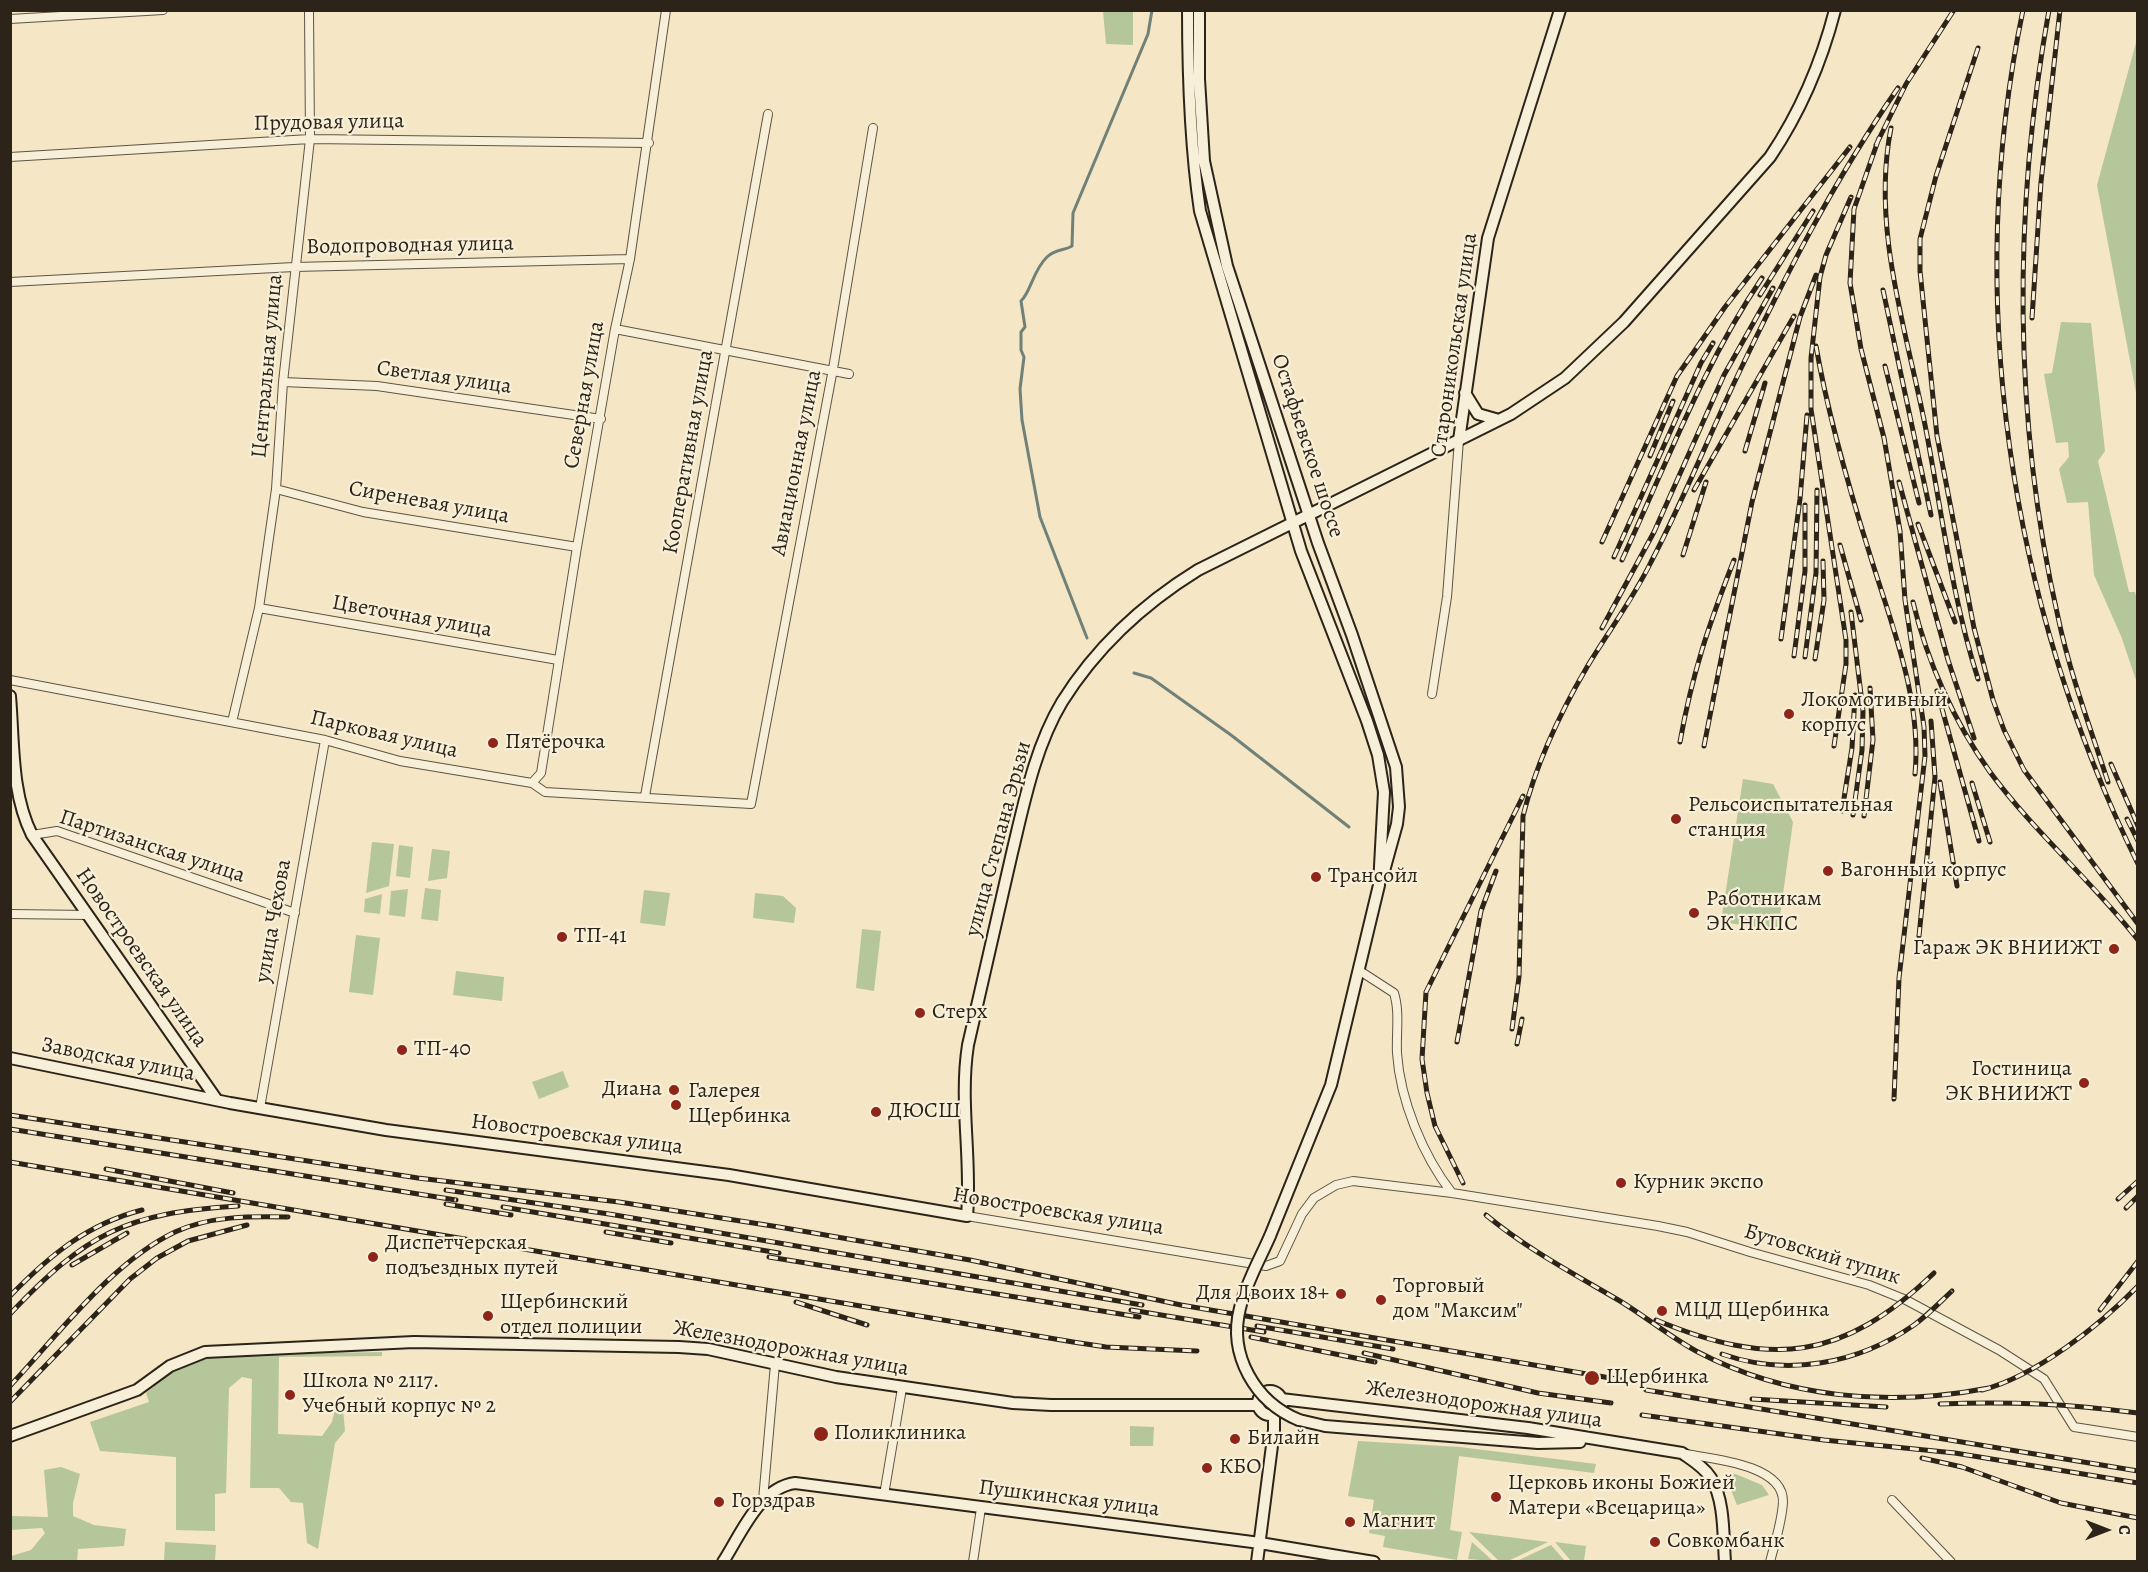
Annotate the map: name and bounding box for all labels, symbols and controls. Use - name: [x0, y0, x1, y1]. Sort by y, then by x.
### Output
- street label: Прудовая улица: [254, 108, 404, 138]
- street label: Водопроводная улица: [306, 231, 514, 261]
- street label: Староникольская улица: [1426, 231, 1484, 459]
- street label: Центральная улица: [247, 273, 289, 459]
- street label: Северная улица: [559, 319, 611, 471]
- street label: Кооперативная улица: [658, 348, 720, 556]
- street label: Остафьевское шоссе: [1265, 351, 1349, 541]
- street label: Светлая улица: [375, 355, 513, 401]
- street label: Авиационная улица: [766, 368, 828, 558]
- street label: Сиреневая улица: [347, 476, 511, 530]
- street label: Цветочная улица: [330, 590, 494, 644]
- place label: Локомотивный корпус: [1801, 688, 1947, 740]
- street label: Парковая улица: [308, 705, 460, 765]
- marker: Локомотивный корпус: [1782, 707, 1796, 721]
- place label: Пятёрочка: [505, 730, 605, 756]
- marker: Пятёрочка: [486, 736, 500, 750]
- street label: улица Степана Эрьзи: [960, 738, 1038, 940]
- place label: Рельсоиспытательная станция: [1688, 793, 1893, 844]
- street label: Партизанская улица: [56, 805, 248, 889]
- marker: Рельсоиспытательная станция: [1669, 812, 1683, 826]
- street label: улица Чехова: [250, 857, 298, 985]
- place label: Вагонный корпус: [1840, 858, 2006, 884]
- street label: Новостроевская улица: [69, 863, 213, 1053]
- place label: Трансойл: [1328, 864, 1418, 890]
- marker: Вагонный корпус: [1821, 864, 1835, 878]
- marker: Трансойл: [1309, 870, 1323, 884]
- place label: Работникам ЭК НКПС: [1706, 887, 1822, 938]
- marker: Работникам ЭК НКПС: [1687, 906, 1701, 920]
- place label: ТП-41: [574, 924, 627, 950]
- marker: ТП-41: [555, 930, 569, 944]
- place label: Гараж ЭК ВНИИЖТ: [1913, 936, 2102, 962]
- marker: Гараж ЭК ВНИИЖТ: [2107, 942, 2121, 956]
- place label: Стерх: [932, 1000, 988, 1026]
- marker: Стерх: [913, 1006, 927, 1020]
- street label: Заводская улица: [39, 1032, 197, 1088]
- place label: ТП-40: [414, 1037, 471, 1063]
- marker: ТП-40: [395, 1043, 409, 1057]
- place label: Гостиница ЭК ВНИИЖТ: [1945, 1057, 2072, 1108]
- marker: Гостиница ЭК ВНИИЖТ: [2077, 1076, 2091, 1090]
- place label: Диана: [602, 1077, 662, 1103]
- place label: Галерея Щербинка: [688, 1079, 791, 1130]
- marker: Диана: [667, 1083, 681, 1097]
- marker: Галерея Щербинка: [669, 1098, 683, 1112]
- place label: ДЮСШ: [888, 1099, 961, 1125]
- marker: ДЮСШ: [869, 1105, 883, 1119]
- street label: Новостроевская улица: [470, 1109, 684, 1161]
- place label: Курник экспо: [1633, 1170, 1764, 1196]
- marker: Курник экспо: [1614, 1176, 1628, 1190]
- street label: Новостроевская улица: [951, 1182, 1165, 1242]
- street label: Бутовский тупик: [1741, 1219, 1903, 1291]
- place label: Диспетчерская подъездных путей: [385, 1231, 558, 1282]
- marker: Диспетчерская подъездных путей: [366, 1250, 380, 1264]
- place label: Торговый дом "Максим": [1393, 1274, 1523, 1326]
- place label: Для Двоих 18+: [1196, 1281, 1329, 1307]
- marker: Для Двоих 18+: [1334, 1287, 1348, 1301]
- place label: Щербинский отдел полиции: [500, 1290, 642, 1342]
- marker: Торговый дом "Максим": [1374, 1293, 1388, 1307]
- place label: МЦД Щербинка: [1674, 1298, 1829, 1324]
- marker: МЦД Щербинка: [1655, 1304, 1669, 1318]
- marker: Щербинский отдел полиции: [481, 1309, 495, 1323]
- street label: Железнодорожная улица: [671, 1315, 911, 1383]
- place label: Щербинка: [1606, 1365, 1709, 1391]
- place label: Школа № 2117. Учебный корпус № 2: [302, 1369, 496, 1420]
- marker: Щербинка: [1583, 1369, 1601, 1387]
- street label: Железнодорожная улица: [1364, 1375, 1604, 1435]
- marker: Школа № 2117. Учебный корпус № 2: [283, 1388, 297, 1402]
- place label: Поликлиника: [834, 1421, 966, 1447]
- marker: Поликлиника: [812, 1425, 830, 1443]
- place label: Билайн: [1247, 1426, 1320, 1452]
- marker: Билайн: [1228, 1432, 1242, 1446]
- place label: КБО: [1219, 1455, 1261, 1481]
- marker: КБО: [1200, 1461, 1214, 1475]
- place label: Церковь иконы Божией Матери «Всецарица»: [1508, 1471, 1735, 1522]
- street label: Пушкинская улица: [977, 1475, 1161, 1523]
- place label: Горздрав: [731, 1489, 815, 1515]
- marker: Церковь иконы Божией Матери «Всецарица»: [1489, 1490, 1503, 1504]
- marker: Горздрав: [712, 1495, 726, 1509]
- north arrow: [2076, 1500, 2136, 1560]
- place label: Магнит: [1362, 1509, 1435, 1535]
- marker: Магнит: [1343, 1515, 1357, 1529]
- text: С: [2113, 1525, 2135, 1535]
- place label: Совкомбанк: [1667, 1529, 1785, 1555]
- marker: Совкомбанк: [1648, 1535, 1662, 1549]

